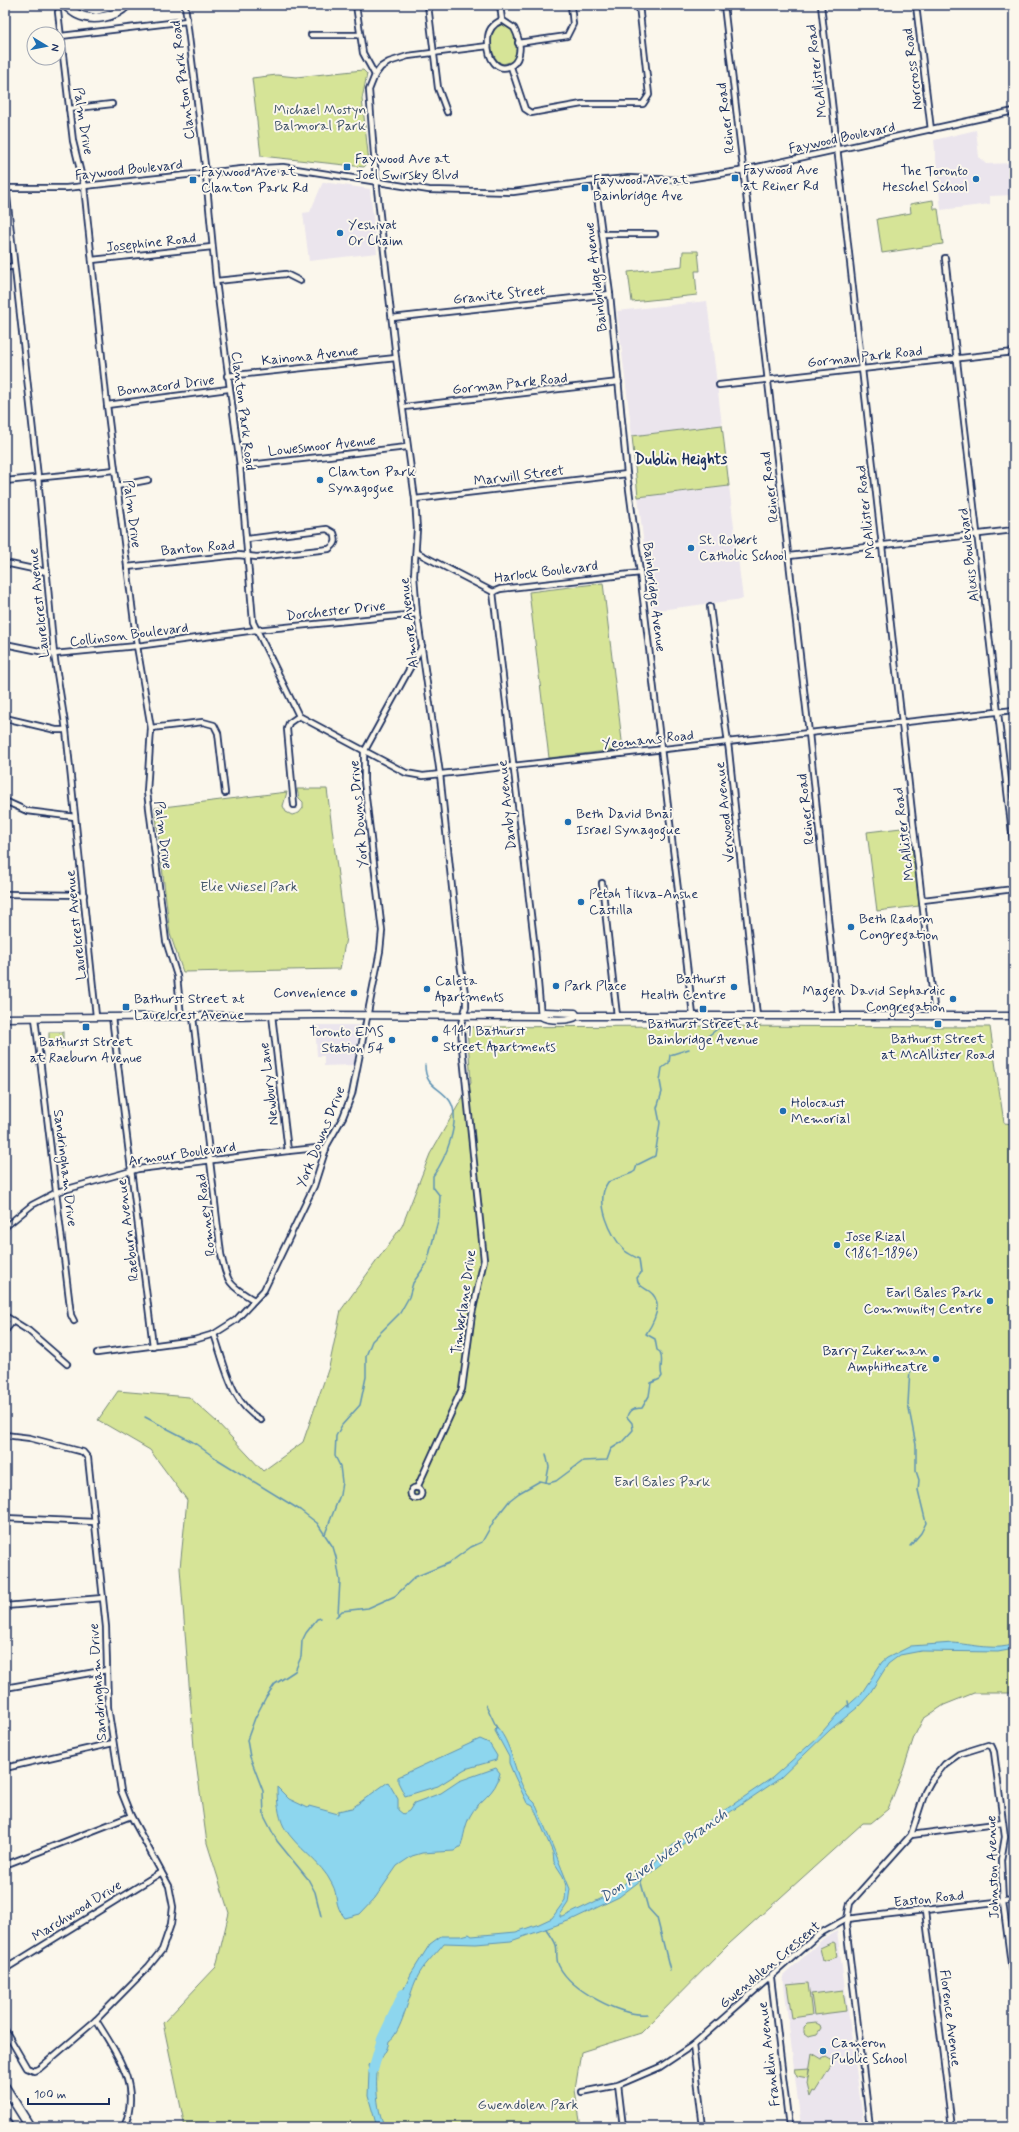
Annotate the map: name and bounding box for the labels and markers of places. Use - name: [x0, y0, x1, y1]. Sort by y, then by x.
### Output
- place label: Faywood Ave at Joel Swirsky Blvd: [355, 150, 459, 184]
- place label: Faywood Ave at Reiner Rd: [743, 161, 819, 195]
- marker: Faywood Ave at Joel Swirsky Blvd: [342, 162, 352, 172]
- place label: The Toronto Heschel School: [882, 162, 968, 196]
- place label: Faywood Ave at Clanton Park Rd: [201, 163, 308, 197]
- place label: Faywood Ave at Bainbridge Ave: [593, 171, 689, 206]
- marker: Faywood Ave at Reiner Rd: [730, 173, 740, 183]
- marker: The Toronto Heschel School: [971, 174, 981, 184]
- marker: Faywood Ave at Clanton Park Rd: [188, 175, 198, 185]
- marker: Faywood Ave at Bainbridge Ave: [580, 183, 590, 193]
- place label: Yeshivat Or Chaim: [348, 216, 403, 250]
- marker: Yeshivat Or Chaim: [335, 228, 345, 238]
- place label: Clanton Park Synagogue: [328, 463, 415, 499]
- marker: Clanton Park Synagogue: [315, 475, 325, 485]
- place label: St. Robert Catholic School: [699, 531, 787, 565]
- marker: St. Robert Catholic School: [686, 543, 696, 553]
- place label: Beth David Bnai Israel Synagogue: [576, 805, 681, 841]
- marker: Beth David Bnai Israel Synagogue: [563, 817, 573, 827]
- place label: Petah Tikva-Anshe Castilla: [589, 885, 698, 919]
- marker: Petah Tikva-Anshe Castilla: [576, 897, 586, 907]
- place label: Beth Radom Congregation: [859, 910, 938, 946]
- marker: Beth Radom Congregation: [846, 922, 856, 932]
- place label: Bathurst Health Centre: [641, 970, 726, 1004]
- place label: Caleta Apartments: [435, 972, 504, 1007]
- place label: Park Place: [564, 977, 626, 995]
- marker: Park Place: [551, 981, 561, 991]
- marker: Bathurst Health Centre: [729, 982, 739, 992]
- place label: Magen David Sephardic Congregation: [803, 982, 945, 1018]
- place label: Convenience: [273, 984, 346, 1002]
- marker: Caleta Apartments: [422, 984, 432, 994]
- marker: Convenience: [349, 988, 359, 998]
- place label: Bathurst Street at Laurelcrest Avenue: [134, 990, 245, 1024]
- marker: Magen David Sephardic Congregation: [948, 994, 958, 1004]
- marker: Bathurst Street at Laurelcrest Avenue: [121, 1002, 131, 1012]
- marker: Bathurst Street at Bainbridge Avenue: [698, 1004, 708, 1014]
- place label: Bathurst Street at Bainbridge Avenue: [648, 1015, 758, 1050]
- marker: Bathurst Street at McAllister Road: [933, 1019, 943, 1029]
- marker: Bathurst Street at Raeburn Avenue: [81, 1022, 91, 1032]
- place label: 4141 Bathurst Street Apartments: [443, 1022, 556, 1057]
- place label: Toronto EMS Station 54: [309, 1023, 384, 1057]
- place label: Bathurst Street at McAllister Road: [881, 1030, 995, 1064]
- place label: Bathurst Street at Raeburn Avenue: [30, 1033, 142, 1067]
- marker: 4141 Bathurst Street Apartments: [430, 1034, 440, 1044]
- marker: Toronto EMS Station 54: [387, 1035, 397, 1045]
- place label: Holocaust Memorial: [791, 1094, 850, 1128]
- marker: Holocaust Memorial: [778, 1106, 788, 1116]
- place label: Jose Rizal (1861-1896): [845, 1228, 918, 1262]
- marker: Jose Rizal (1861-1896): [832, 1240, 842, 1250]
- place label: Earl Bales Park Community Centre: [863, 1284, 982, 1318]
- marker: Earl Bales Park Community Centre: [985, 1296, 995, 1306]
- place label: Barry Zukerman Amphitheatre: [822, 1342, 928, 1376]
- marker: Barry Zukerman Amphitheatre: [931, 1354, 941, 1364]
- place label: Cameron Public School: [831, 2034, 908, 2068]
- marker: Cameron Public School: [818, 2046, 828, 2056]

